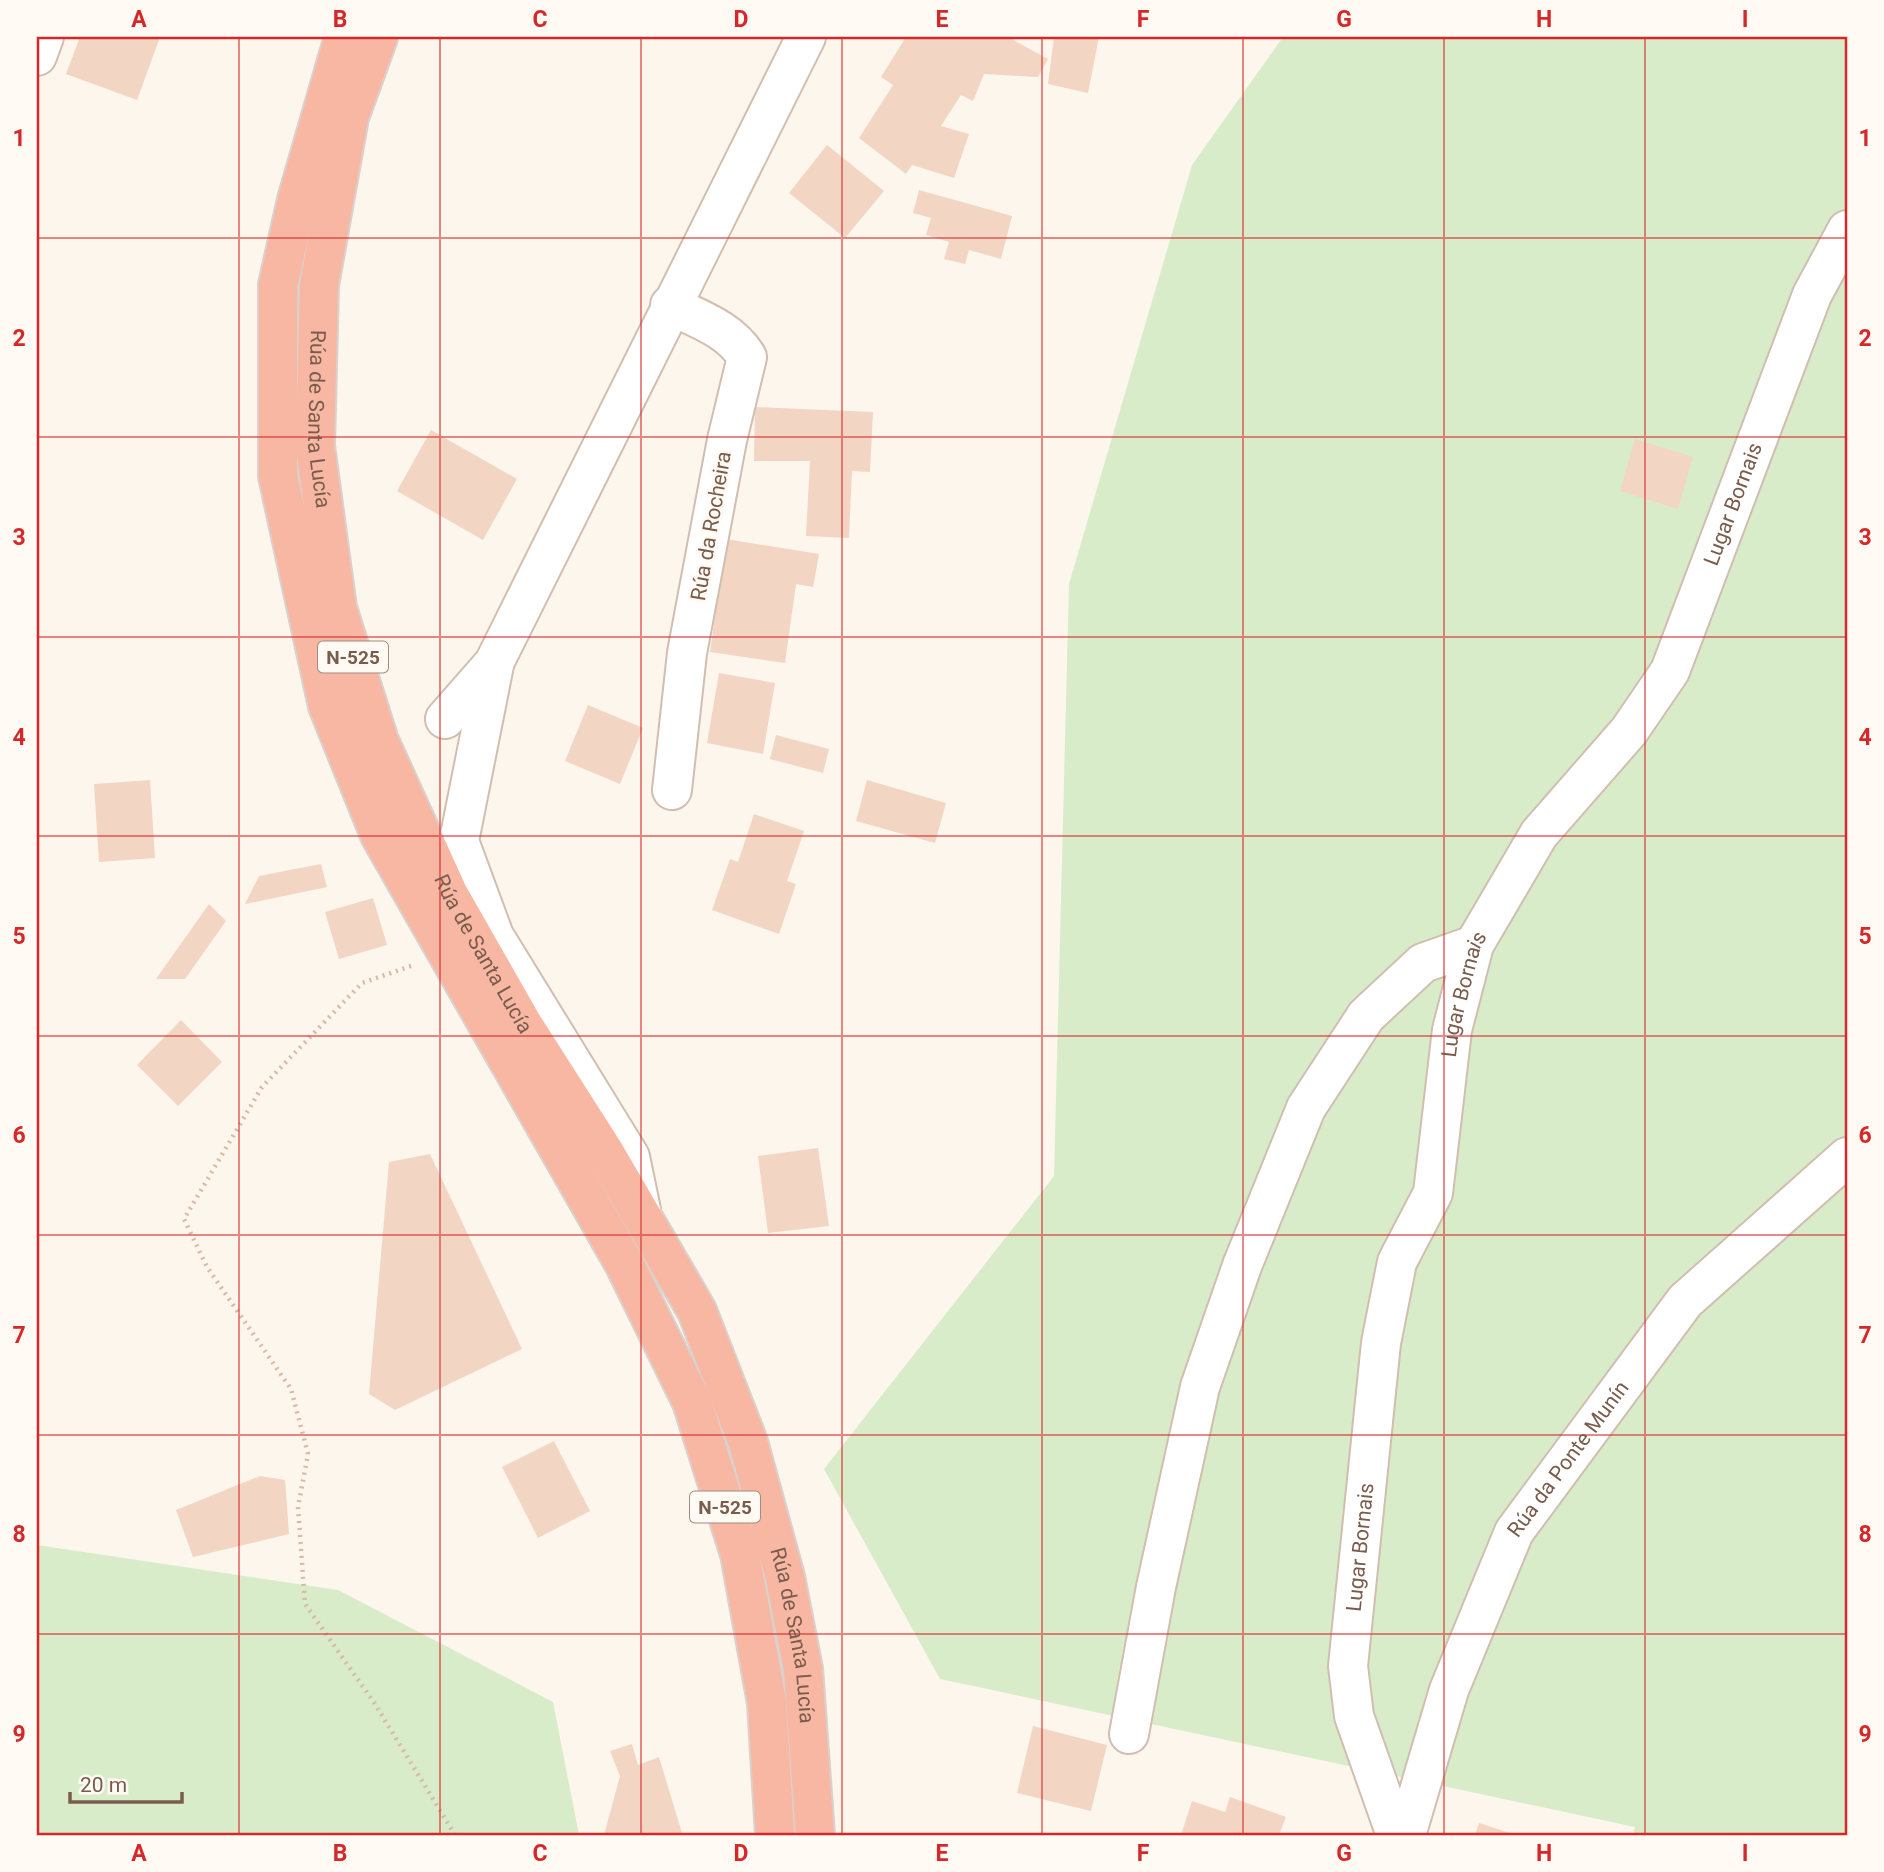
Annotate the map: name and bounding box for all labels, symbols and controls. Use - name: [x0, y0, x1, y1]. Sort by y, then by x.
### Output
- text: A: [131, 6, 147, 33]
- text: B: [333, 6, 347, 33]
- text: C: [532, 6, 548, 33]
- text: D: [734, 6, 748, 33]
- text: E: [936, 6, 949, 33]
- text: F: [1137, 6, 1150, 33]
- text: G: [1336, 6, 1352, 33]
- text: H: [1536, 6, 1552, 33]
- text: I: [1742, 6, 1748, 33]
- text: 1: [12, 125, 26, 152]
- text: 1: [1858, 125, 1872, 152]
- text: 2: [12, 325, 26, 352]
- text: 2: [1858, 325, 1872, 352]
- street label: Rúa de Santa Lucía: [303, 330, 335, 510]
- street label: Lugar Bornais: [1699, 439, 1767, 569]
- street label: Rúa da Rocheira: [686, 449, 736, 603]
- text: 3: [12, 524, 26, 551]
- text: 3: [1858, 524, 1872, 551]
- road number: N-525: [318, 642, 388, 672]
- text: 4: [12, 724, 26, 751]
- text: 4: [1858, 724, 1872, 751]
- street label: Rúa de Santa Lucía: [429, 871, 537, 1038]
- text: 5: [12, 923, 26, 950]
- text: 5: [1858, 923, 1872, 950]
- street label: Lugar Bornais: [1437, 927, 1491, 1059]
- text: 6: [12, 1122, 26, 1149]
- text: 6: [1858, 1122, 1872, 1149]
- text: 7: [12, 1322, 26, 1349]
- text: 7: [1858, 1322, 1872, 1349]
- street label: Rúa da Ponte Munín: [1503, 1376, 1634, 1542]
- street label: Lugar Bornais: [1342, 1482, 1379, 1613]
- road number: N-525: [690, 1492, 760, 1522]
- text: 8: [12, 1521, 26, 1548]
- text: 8: [1858, 1521, 1872, 1548]
- street label: Rúa de Santa Lucía: [765, 1545, 819, 1724]
- text: 9: [12, 1721, 26, 1748]
- text: 9: [1858, 1721, 1872, 1748]
- scale bar: [70, 1760, 182, 1804]
- text: 20 m: [80, 1773, 127, 1797]
- text: A: [131, 1840, 147, 1867]
- text: B: [333, 1840, 347, 1867]
- text: C: [532, 1840, 548, 1867]
- text: D: [734, 1840, 748, 1867]
- text: E: [936, 1840, 949, 1867]
- text: F: [1137, 1840, 1150, 1867]
- text: G: [1336, 1840, 1352, 1867]
- text: H: [1536, 1840, 1552, 1867]
- text: I: [1742, 1840, 1748, 1867]

